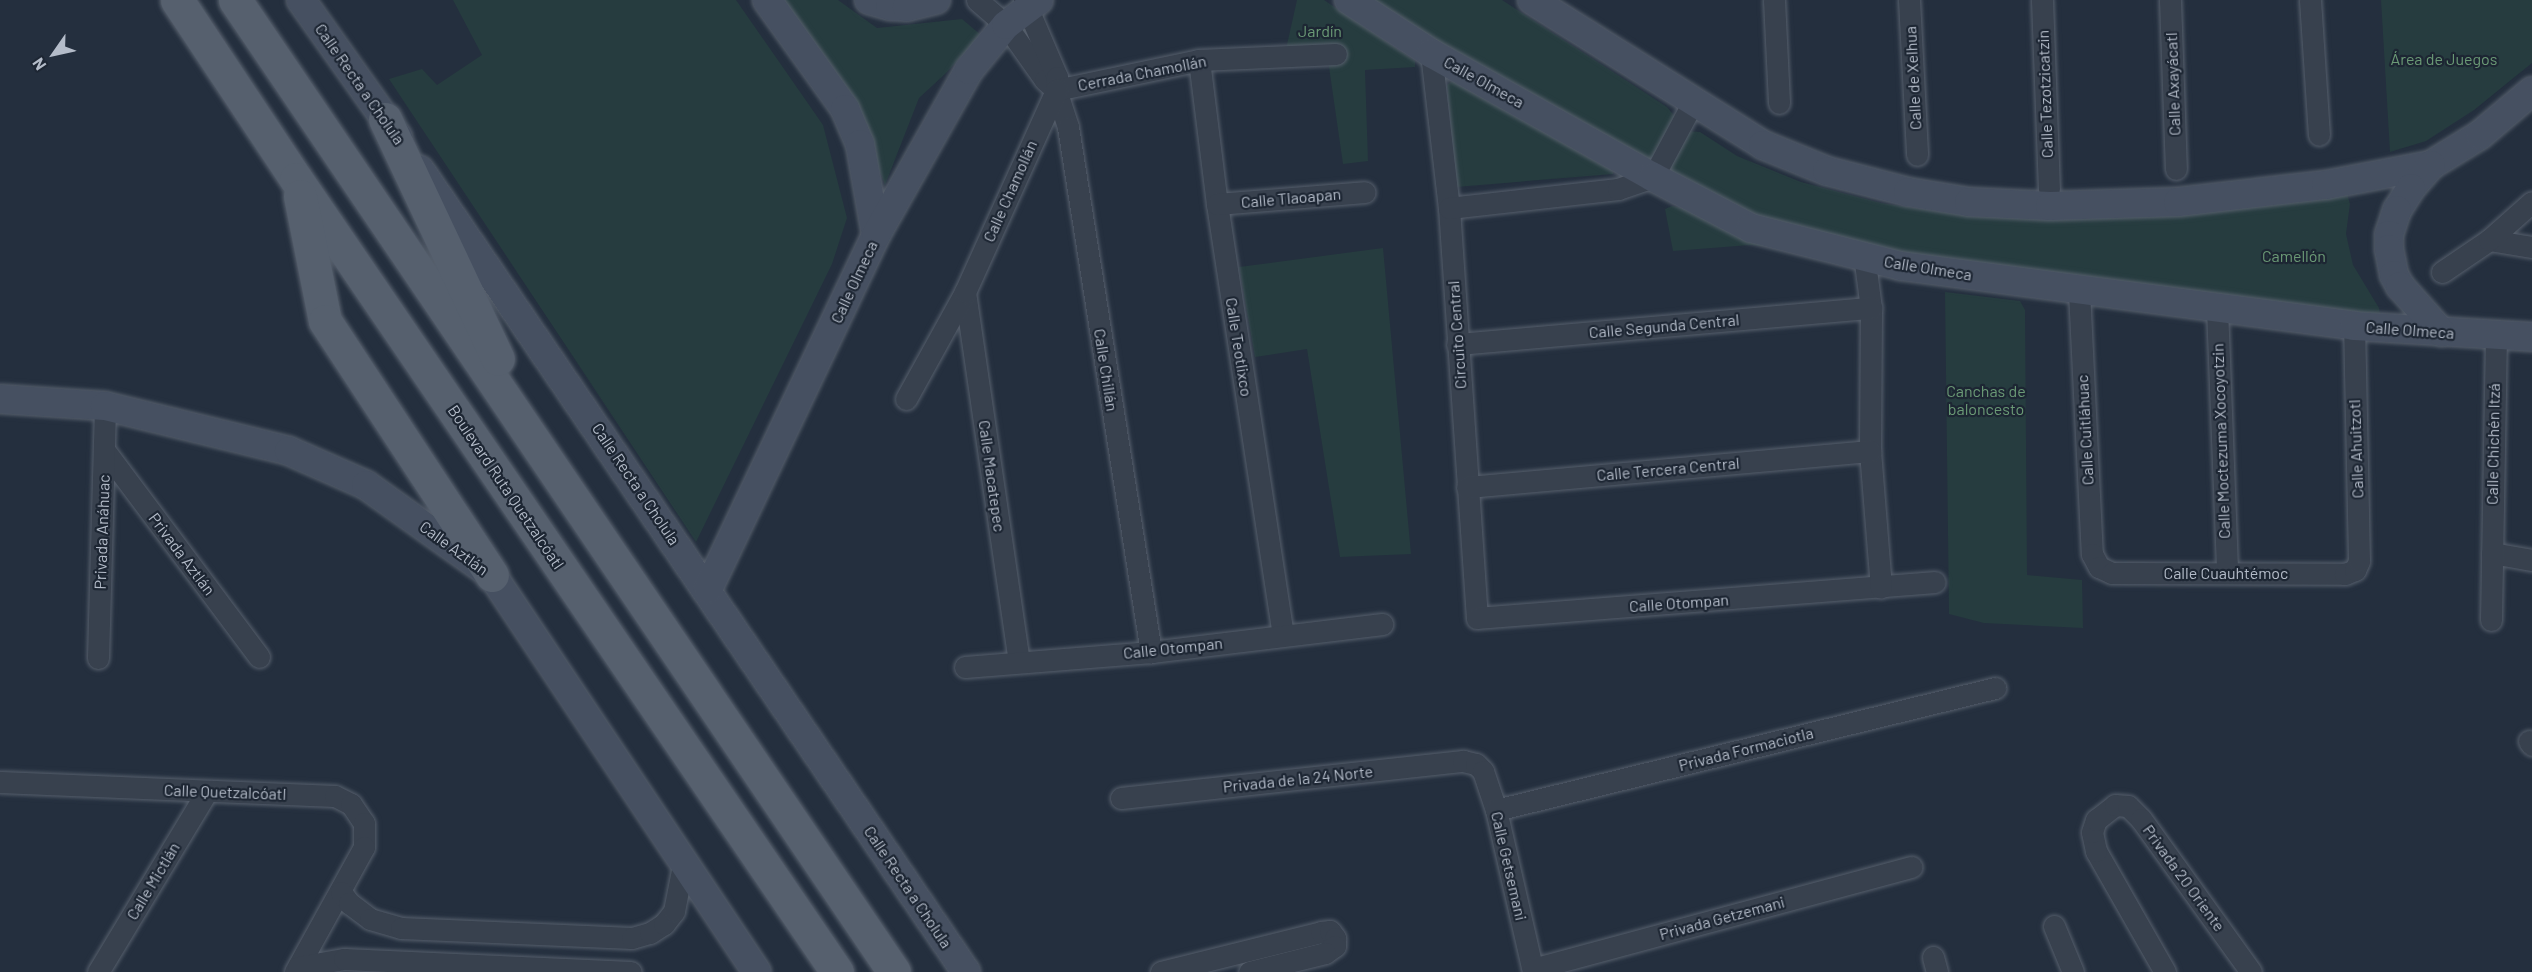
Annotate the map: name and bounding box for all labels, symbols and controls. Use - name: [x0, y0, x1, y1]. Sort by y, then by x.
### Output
- street label: Calle Recta a Cholula: [311, 20, 409, 148]
- park label: Jardín: [1298, 21, 1342, 41]
- north arrow: [24, 24, 84, 84]
- street label: Calle de Xelhua: [1901, 26, 1925, 130]
- street label: Calle Tezotzicatzin: [2033, 30, 2057, 158]
- street label: Calle Axayácatl: [2162, 32, 2184, 136]
- park label: Área de Juegos: [2390, 49, 2498, 69]
- street label: Cerrada Chamollán: [1076, 51, 1208, 95]
- street label: Calle Olmeca: [1441, 52, 1527, 112]
- text: N: [28, 55, 50, 74]
- street label: Calle Chamollán: [979, 137, 1041, 245]
- street label: Calle Tlaoapan: [1240, 184, 1342, 212]
- street label: Calle Olmeca: [827, 238, 881, 326]
- park label: Camellón: [2262, 246, 2326, 266]
- street label: Calle Olmeca: [1883, 252, 1973, 284]
- street label: Circuito Central: [1444, 280, 1470, 390]
- street label: Calle Teotlixco: [1222, 296, 1256, 398]
- street label: Calle Segunda Central: [1588, 310, 1740, 342]
- street label: Calle Olmeca: [2365, 317, 2455, 343]
- street label: Calle Chillán: [1090, 327, 1122, 413]
- street label: Calle Moctezuma Xocoyotzin: [2208, 343, 2234, 539]
- street label: Calle Cuitláhuac: [2073, 374, 2097, 486]
- park label: Canchas de baloncesto: [1946, 381, 2026, 419]
- street label: Calle Chichén Itzá: [2482, 383, 2504, 505]
- street label: Calle Ahuitzotl: [2345, 399, 2367, 499]
- street label: Boulevard Ruta Quetzalcóatl: [444, 401, 568, 573]
- street label: Calle Recta a Cholula: [588, 419, 684, 549]
- street label: Calle Macatepec: [975, 419, 1009, 533]
- street label: Calle Tercera Central: [1596, 453, 1740, 485]
- street label: Privada Anáhuac: [90, 474, 114, 590]
- street label: Privada Aztlán: [145, 509, 219, 599]
- street label: Calle Aztlán: [416, 517, 492, 579]
- street label: Calle Cuauhtémoc: [2164, 563, 2288, 583]
- street label: Calle Otompan: [1628, 590, 1730, 616]
- street label: Calle Otompan: [1122, 633, 1224, 663]
- street label: Privada Formaciotla: [1677, 723, 1815, 775]
- street label: Privada de la 24 Norte: [1222, 762, 1374, 796]
- street label: Calle Quetzalcóatl: [164, 780, 286, 804]
- street label: Calle Getsemani: [1487, 810, 1531, 922]
- street label: Privada 20 Oriente: [2139, 821, 2229, 935]
- street label: Calle Recta a Cholula: [860, 822, 956, 952]
- street label: Calle Mictlán: [122, 839, 184, 923]
- street label: Privada Getzemani: [1657, 892, 1787, 944]

